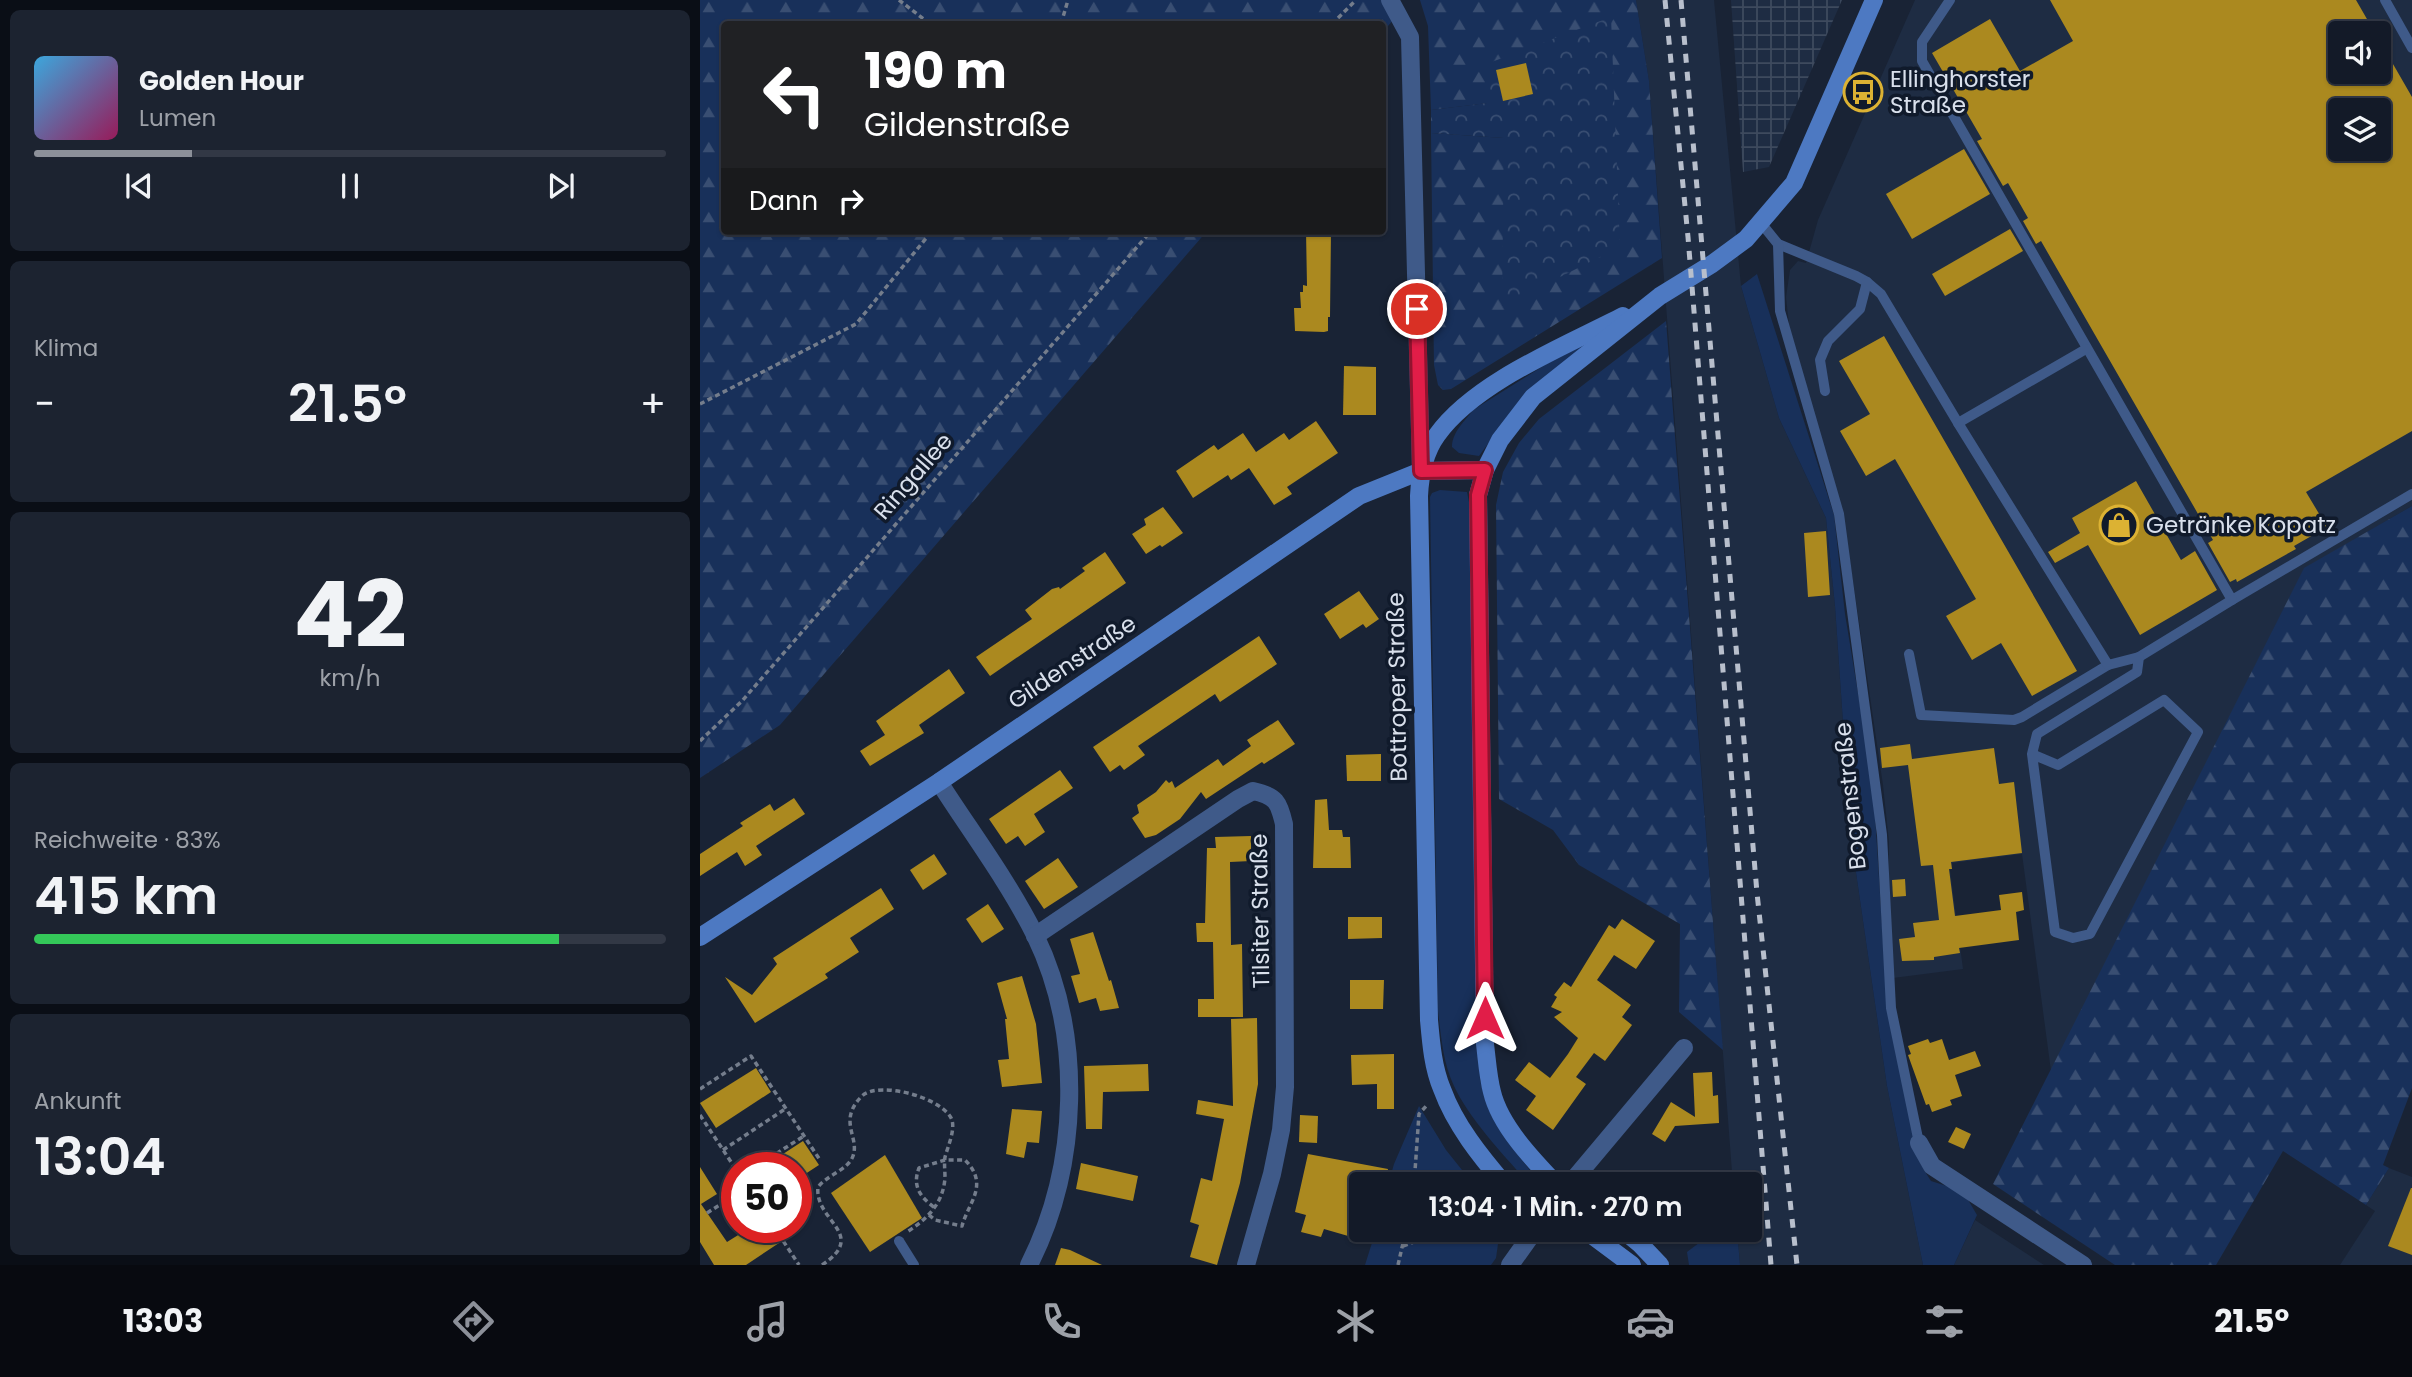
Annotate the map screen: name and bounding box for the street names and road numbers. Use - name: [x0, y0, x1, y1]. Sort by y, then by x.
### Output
- street label: Ringallee: [866, 426, 960, 526]
- street label: Bottroper Straße: [1379, 592, 1415, 782]
- street label: Gildenstraße: [1002, 607, 1142, 717]
- street label: Bogenstraße: [1826, 721, 1874, 871]
- street label: Tilsiter Straße: [1243, 833, 1277, 989]

